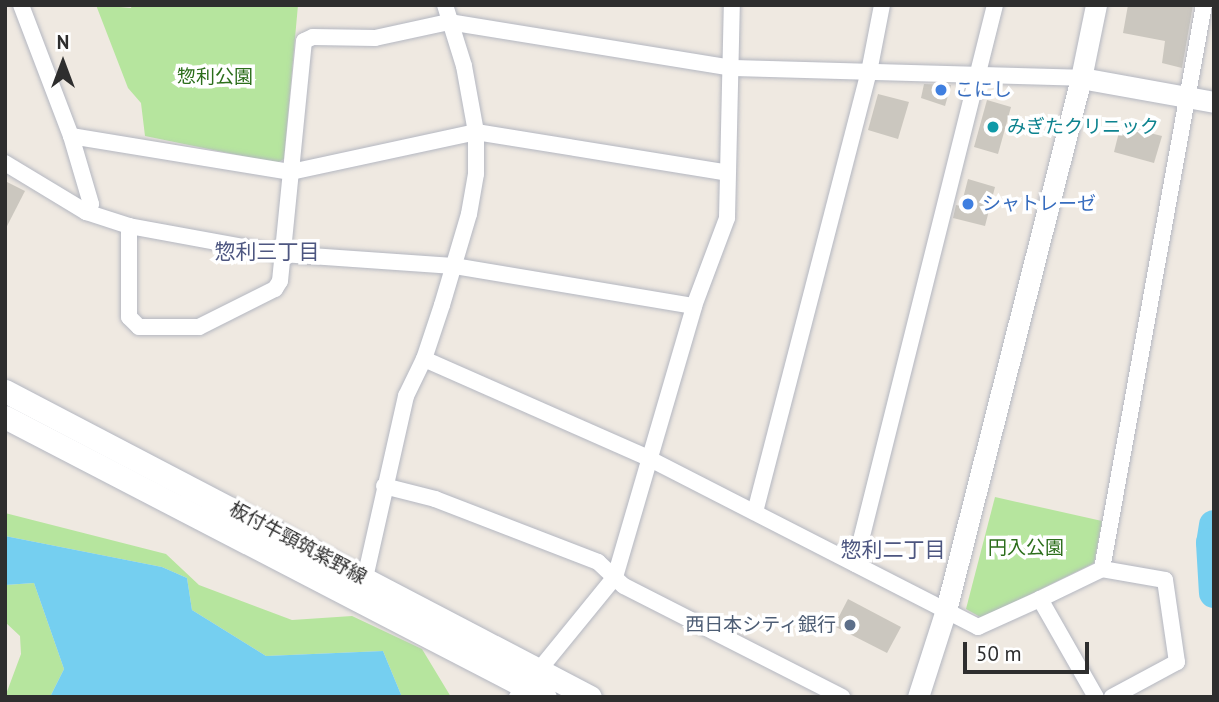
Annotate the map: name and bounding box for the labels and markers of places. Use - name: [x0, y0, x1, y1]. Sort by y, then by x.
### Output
- place label: こにし: [955, 79, 1012, 101]
- marker: こにし: [933, 82, 949, 98]
- place label: みぎたクリニック: [1007, 116, 1159, 138]
- marker: みぎたクリニック: [985, 119, 1001, 135]
- place label: シャトレーゼ: [982, 193, 1096, 215]
- marker: シャトレーゼ: [960, 196, 976, 212]
- place label: 西日本シティ銀行: [684, 614, 836, 636]
- marker: 西日本シティ銀行: [842, 617, 858, 633]

